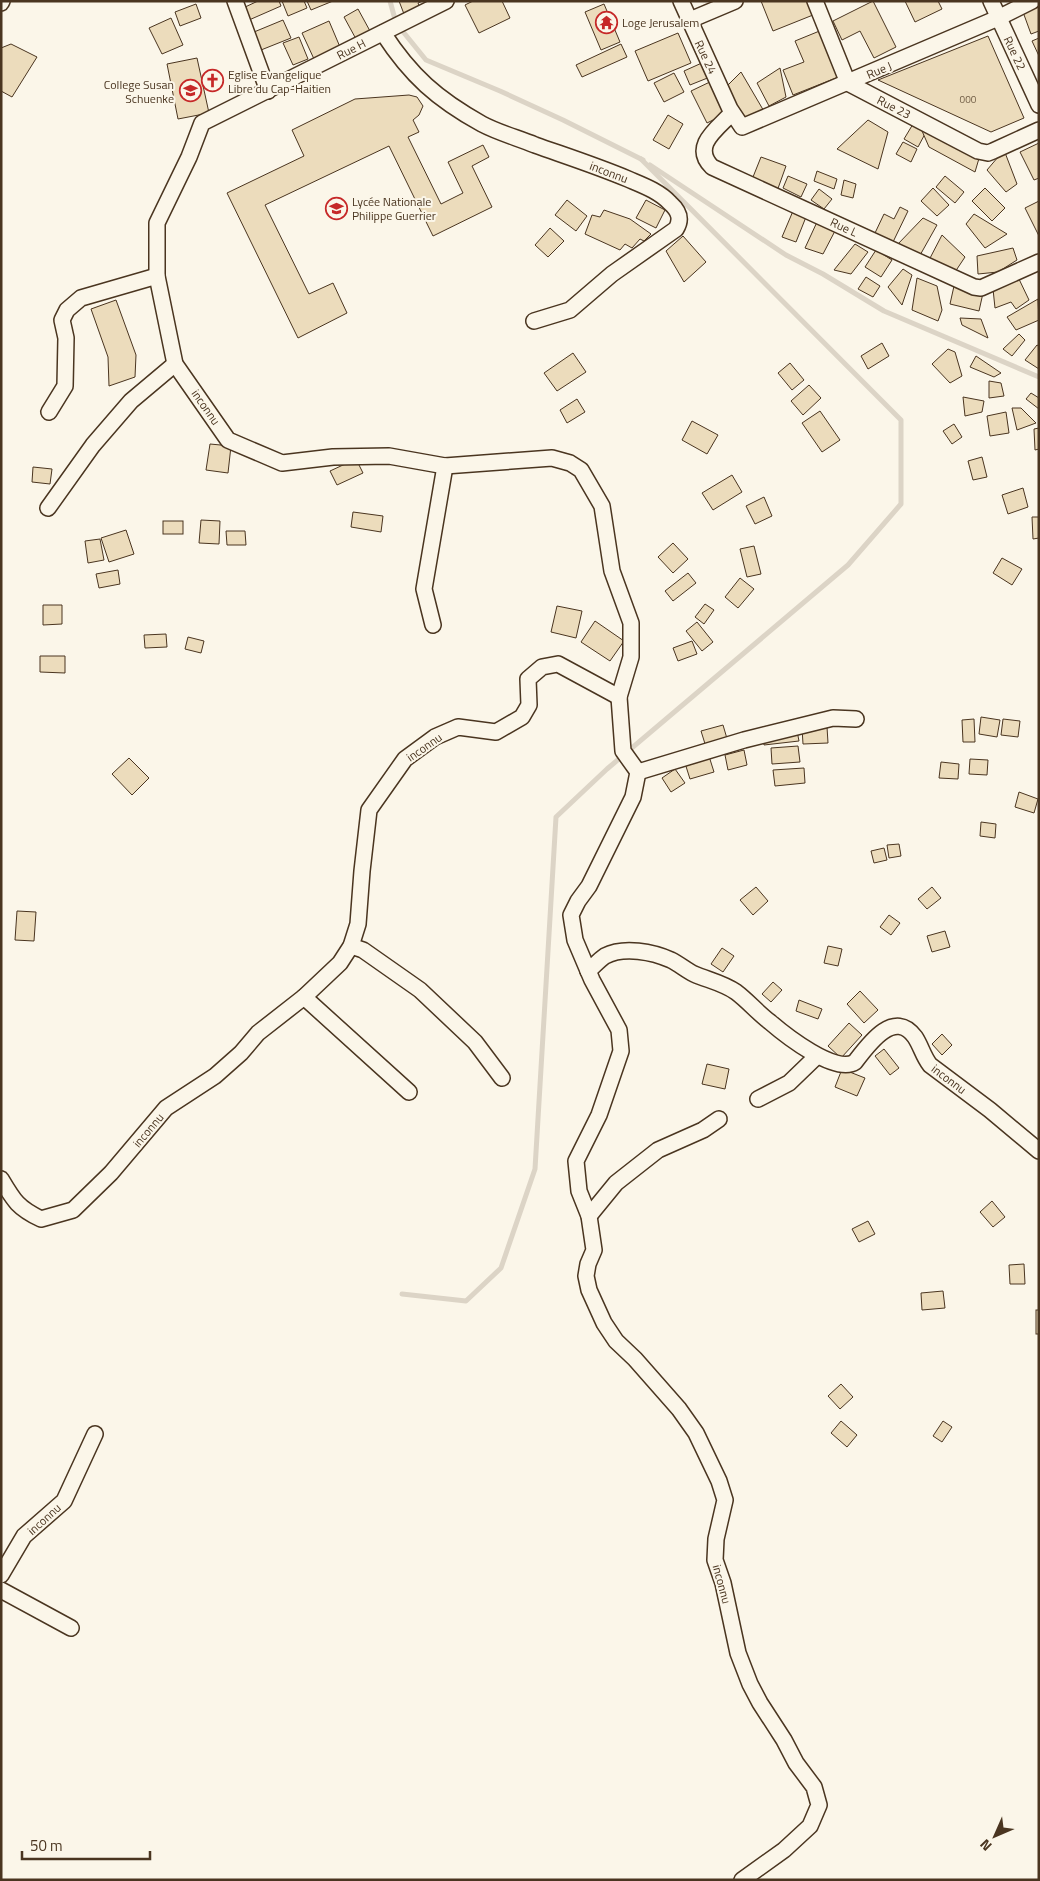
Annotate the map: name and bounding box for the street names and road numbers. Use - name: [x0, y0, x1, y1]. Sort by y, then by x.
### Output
- street label: Rue 22: [999, 33, 1031, 73]
- street label: Rue H: [333, 34, 369, 64]
- street label: Rue 24: [690, 37, 722, 78]
- street label: Rue J: [863, 56, 895, 84]
- street label: Rue 23: [874, 90, 914, 124]
- street label: inconnu: [587, 156, 631, 188]
- street label: Rue L: [827, 212, 861, 242]
- street label: inconnu: [187, 385, 225, 429]
- street label: inconnu: [402, 728, 446, 766]
- street label: inconnu: [927, 1059, 971, 1099]
- street label: inconnu: [128, 1109, 168, 1151]
- street label: inconnu: [23, 1499, 65, 1539]
- street label: inconnu: [708, 1562, 736, 1606]

